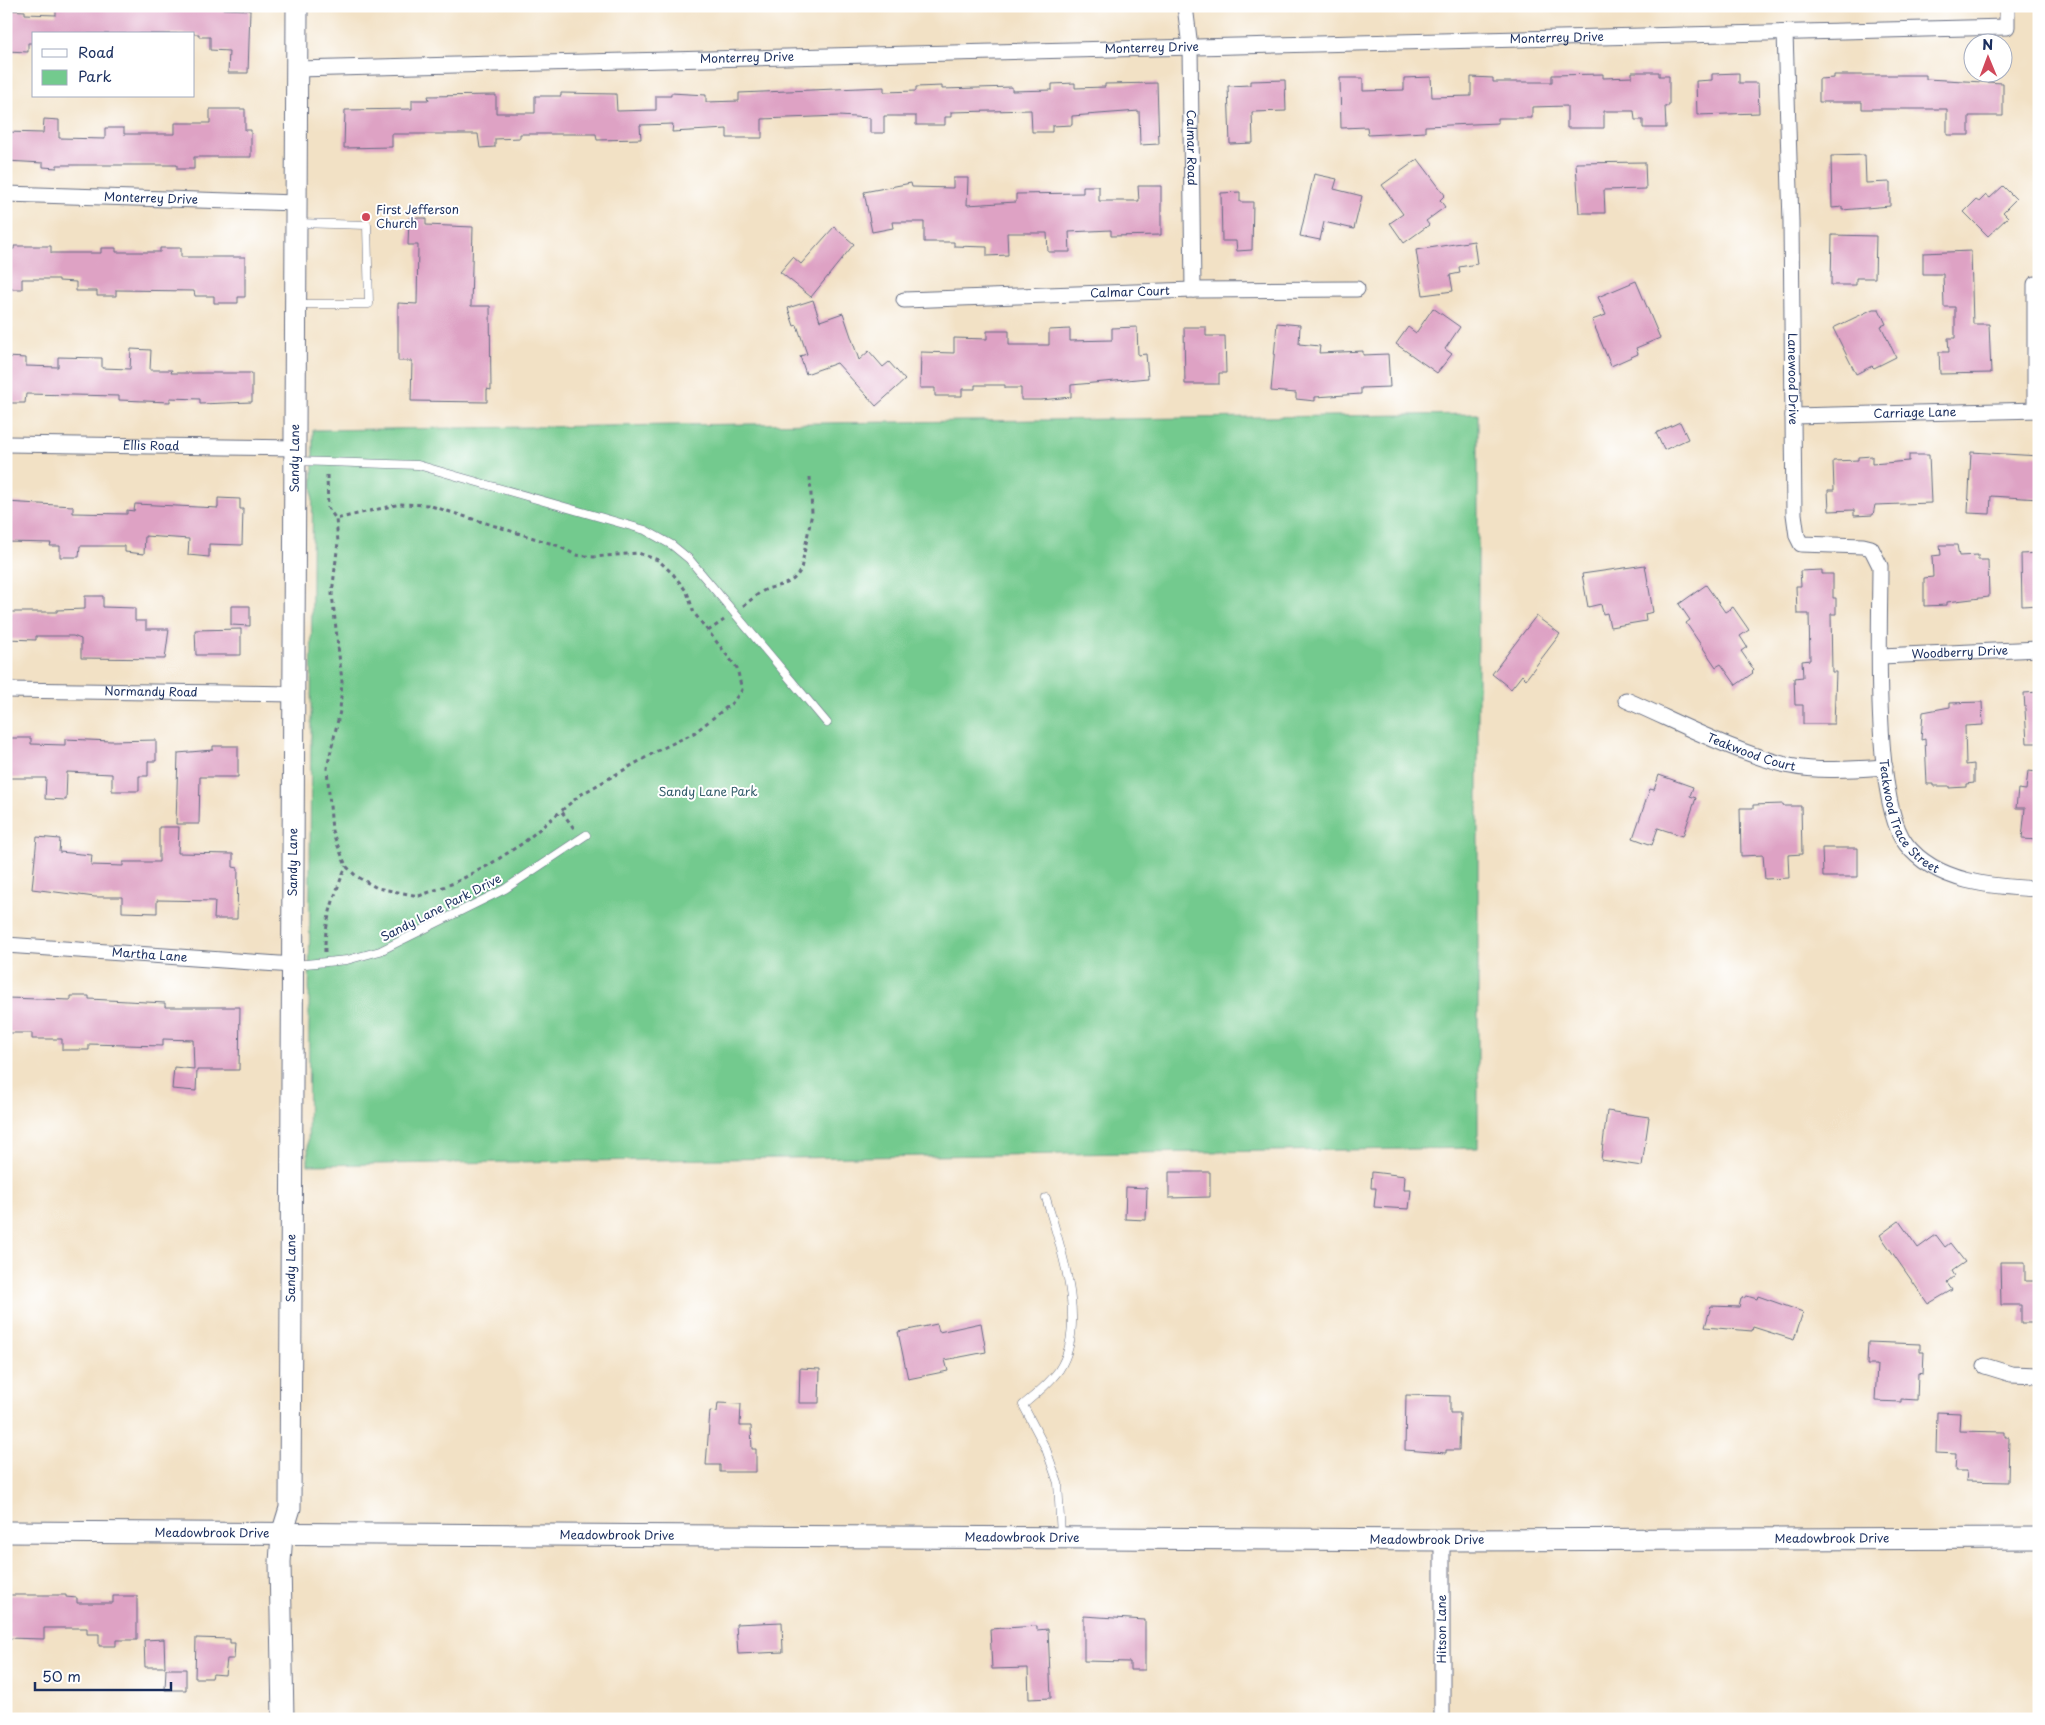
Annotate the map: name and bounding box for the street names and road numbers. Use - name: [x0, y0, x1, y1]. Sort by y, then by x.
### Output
- street label: Monterrey Drive: [1509, 27, 1604, 47]
- street label: Monterrey Drive: [1104, 37, 1199, 57]
- street label: Monterrey Drive: [700, 47, 794, 67]
- street label: Calmar Road: [1183, 110, 1202, 186]
- street label: Monterrey Drive: [104, 187, 198, 208]
- street label: Calmar Court: [1090, 281, 1170, 302]
- street label: Lanewood Drive: [1784, 333, 1803, 425]
- street label: Carriage Lane: [1873, 402, 1957, 422]
- street label: Sandy Lane: [285, 424, 303, 493]
- street label: Ellis Road: [123, 436, 179, 454]
- street label: Woodberry Drive: [1911, 640, 2009, 663]
- street label: Normandy Road: [104, 681, 198, 701]
- street label: Teakwood Court: [1704, 728, 1797, 775]
- street label: Teakwood Trace Street: [1875, 758, 1943, 877]
- street label: Sandy Lane: [283, 828, 301, 897]
- street label: Sandy Lane Park Drive: [377, 869, 504, 945]
- street label: Martha Lane: [111, 942, 188, 966]
- street label: Sandy Lane: [281, 1234, 299, 1302]
- street label: Meadowbrook Drive: [155, 1523, 269, 1541]
- street label: Meadowbrook Drive: [560, 1525, 674, 1544]
- street label: Meadowbrook Drive: [965, 1527, 1079, 1546]
- street label: Meadowbrook Drive: [1775, 1529, 1889, 1547]
- street label: Meadowbrook Drive: [1370, 1530, 1484, 1548]
- street label: Hitson Lane: [1432, 1594, 1450, 1663]

